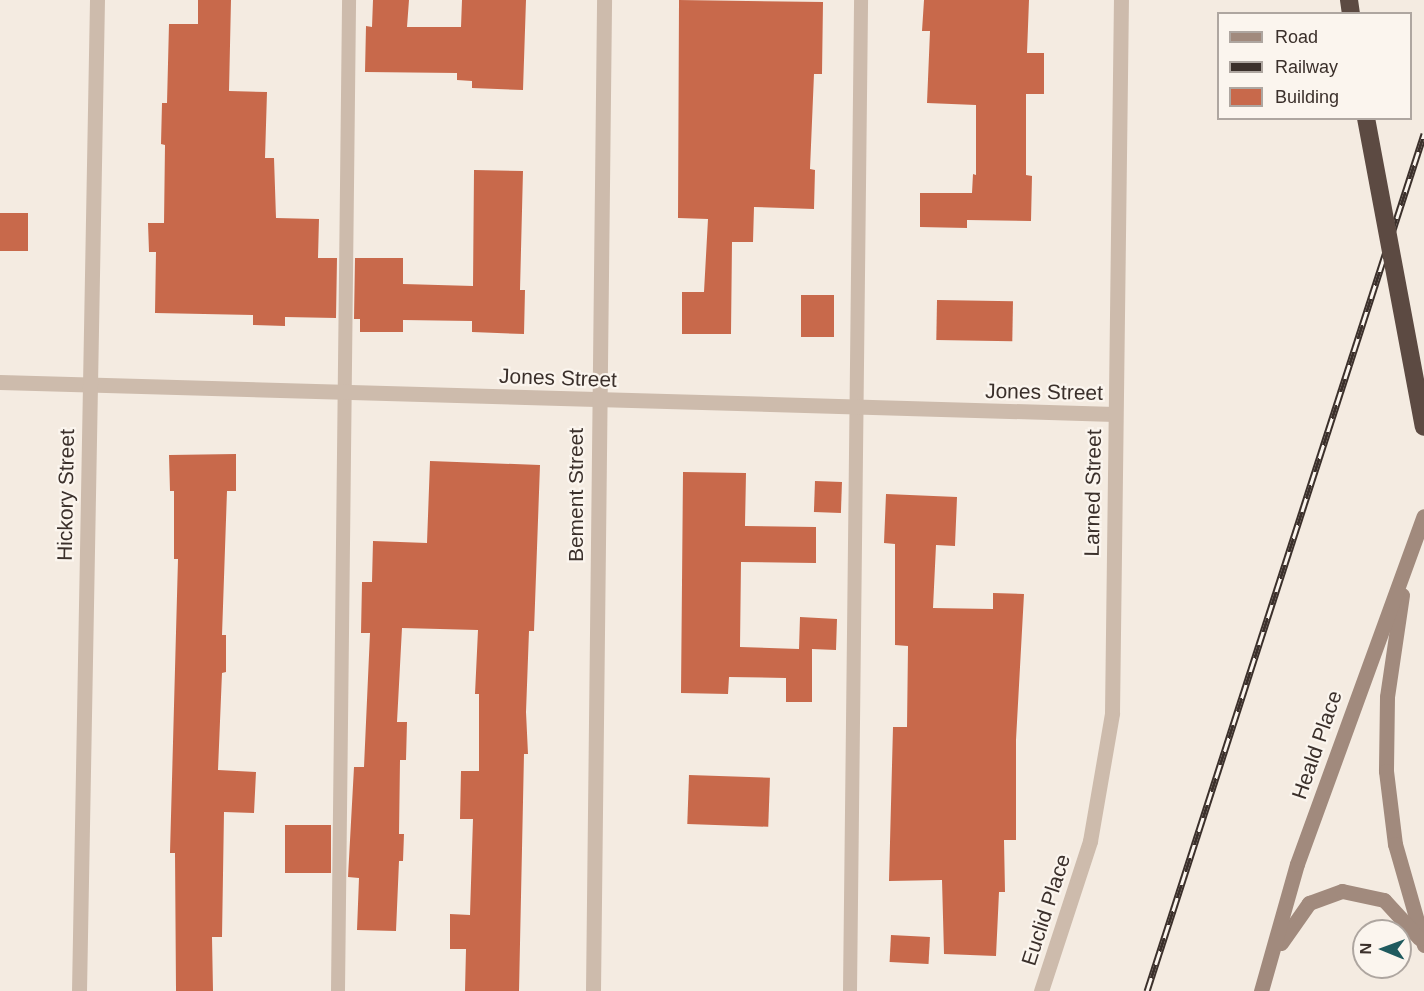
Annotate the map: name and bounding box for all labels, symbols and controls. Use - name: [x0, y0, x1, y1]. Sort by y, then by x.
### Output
- legend: [1217, 12, 1412, 120]
- text: Road: [1275, 27, 1318, 47]
- text: Railway: [1275, 57, 1338, 77]
- text: Building: [1275, 87, 1339, 107]
- street label: Jones Street: [499, 363, 617, 393]
- street label: Jones Street: [985, 378, 1103, 406]
- street label: Bement Street: [563, 428, 589, 562]
- street label: Hickory Street: [52, 429, 80, 561]
- street label: Larned Street: [1079, 429, 1107, 557]
- street label: Heald Place: [1287, 687, 1347, 803]
- street label: Euclid Place: [1016, 851, 1076, 969]
- north arrow: [1352, 919, 1412, 979]
- text: N: [1357, 943, 1374, 955]

